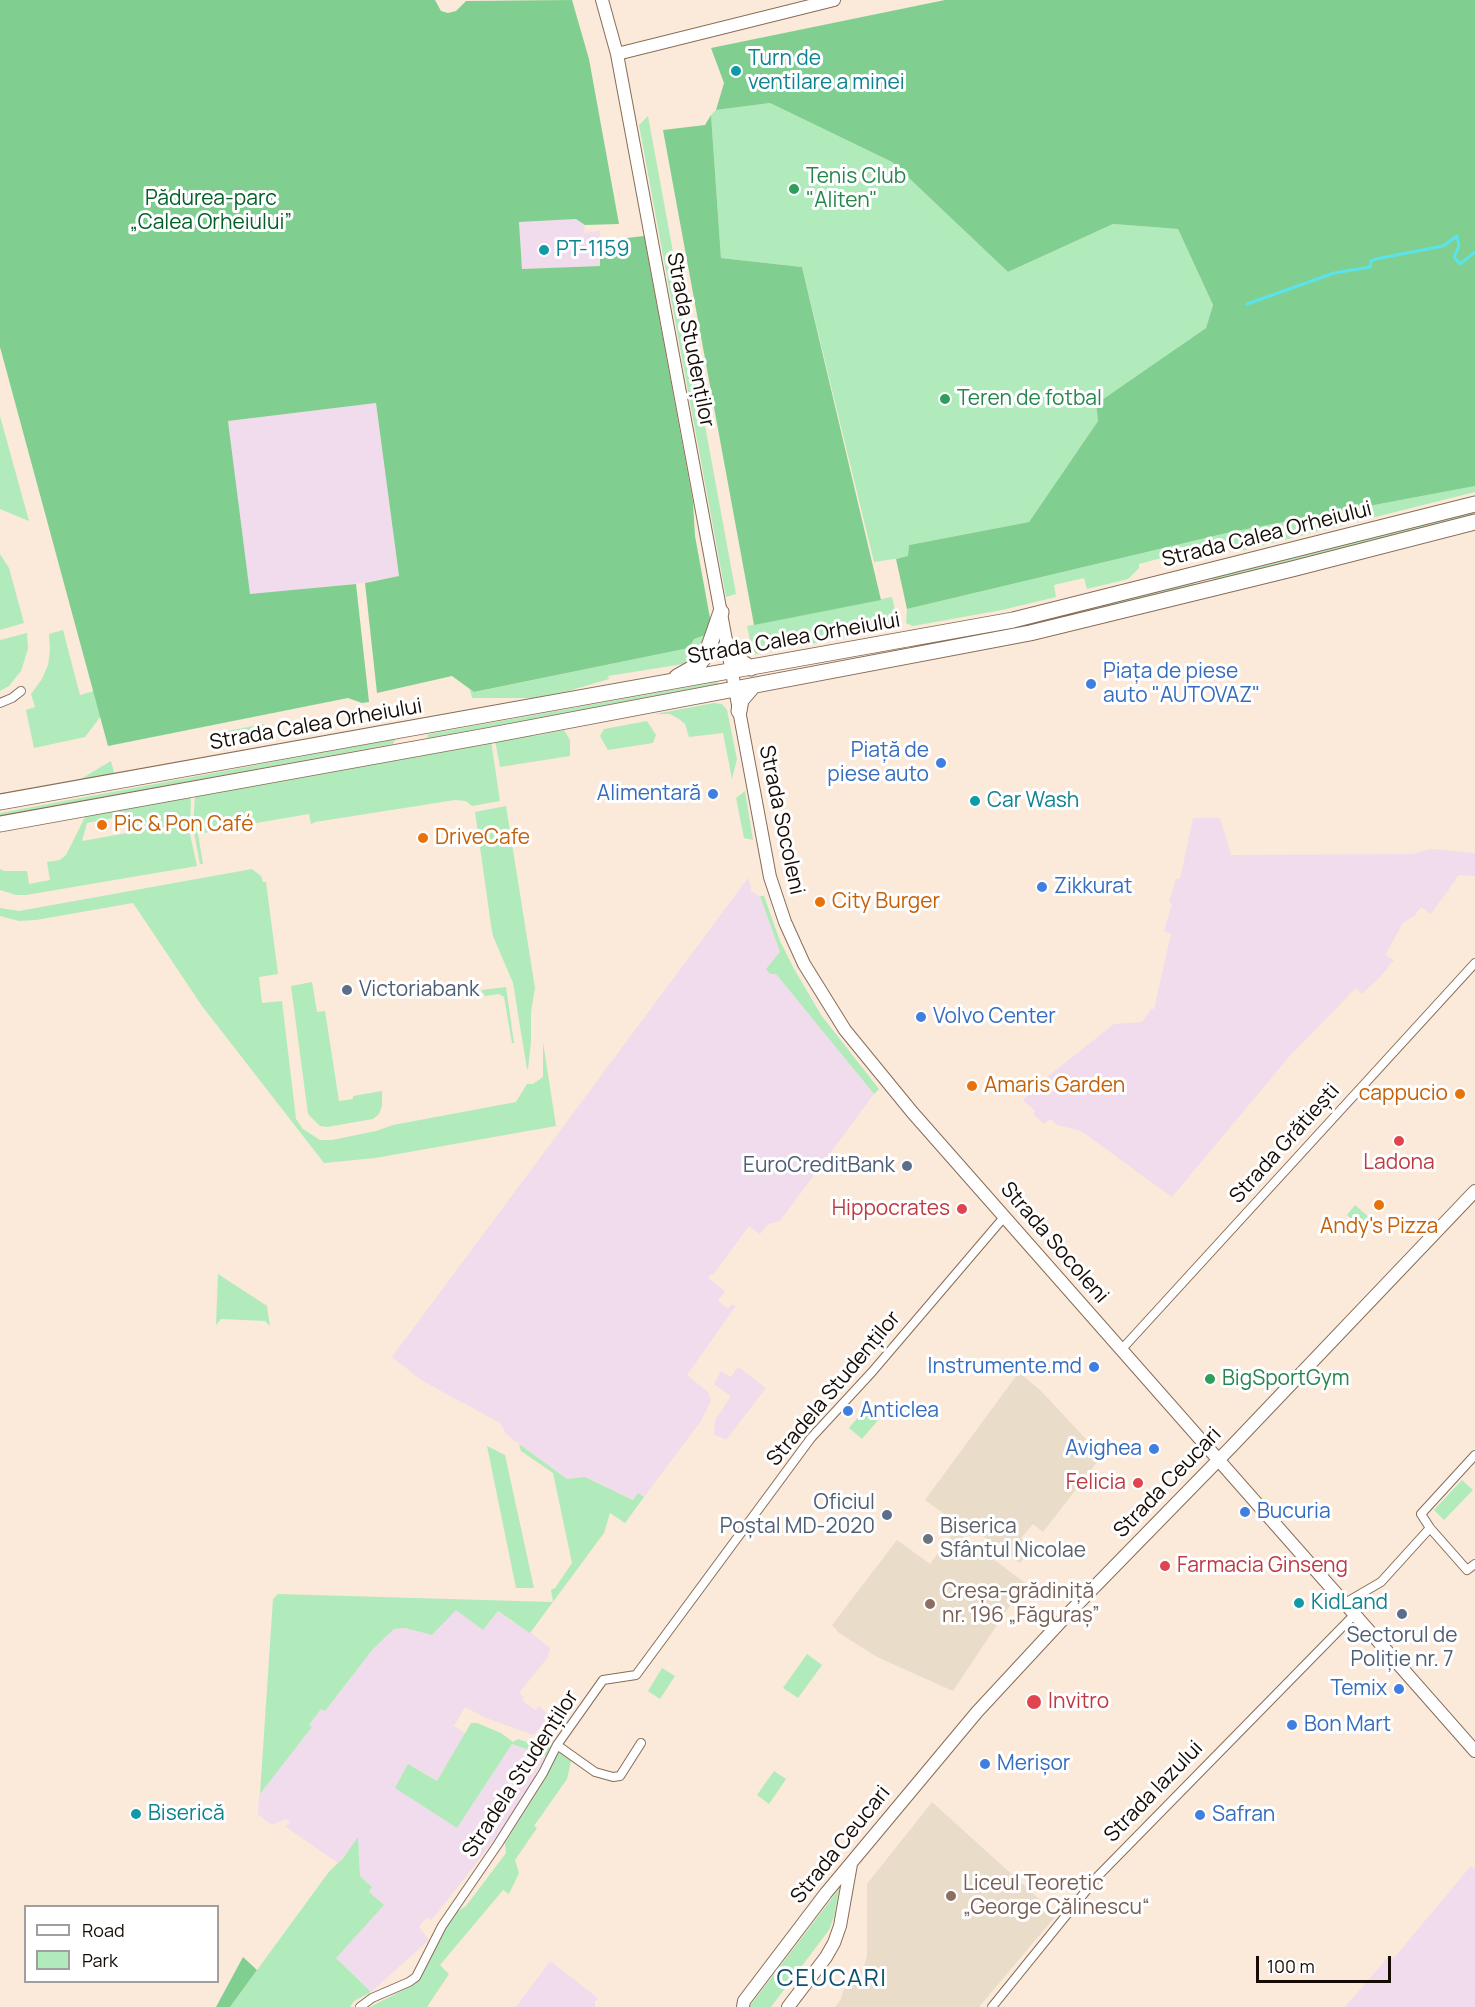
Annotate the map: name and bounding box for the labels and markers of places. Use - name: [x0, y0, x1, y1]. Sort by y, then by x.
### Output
- place label: Turn de ventilare a minei: [748, 46, 905, 96]
- marker: Turn de ventilare a minei: [729, 64, 743, 78]
- place label: Tenis Club "Aliten": [806, 164, 906, 214]
- marker: Tenis Club "Aliten": [787, 182, 801, 196]
- place label: PT-1159: [556, 237, 629, 263]
- marker: PT-1159: [537, 243, 551, 257]
- place label: Teren de fotbal: [957, 386, 1102, 412]
- marker: Teren de fotbal: [938, 392, 952, 406]
- place label: Piața de piese auto "AUTOVAZ": [1103, 659, 1260, 709]
- marker: Piața de piese auto "AUTOVAZ": [1084, 677, 1098, 691]
- place label: Piață de piese auto: [827, 738, 929, 788]
- marker: Piață de piese auto: [934, 756, 948, 770]
- place label: Alimentară: [597, 781, 701, 807]
- marker: Alimentară: [706, 787, 720, 801]
- place label: Car Wash: [987, 788, 1079, 814]
- marker: Car Wash: [968, 794, 982, 808]
- place label: Pic & Pon Café: [114, 812, 253, 838]
- marker: Pic & Pon Café: [95, 818, 109, 832]
- place label: DriveCafe: [435, 825, 530, 851]
- marker: DriveCafe: [416, 831, 430, 845]
- place label: Zikkurat: [1054, 874, 1132, 900]
- marker: Zikkurat: [1035, 880, 1049, 894]
- place label: City Burger: [832, 889, 940, 915]
- marker: City Burger: [813, 895, 827, 909]
- place label: Victoriabank: [359, 977, 479, 1003]
- marker: Victoriabank: [340, 983, 354, 997]
- place label: Volvo Center: [933, 1004, 1056, 1030]
- marker: Volvo Center: [914, 1010, 928, 1024]
- place label: Amaris Garden: [984, 1073, 1125, 1099]
- marker: Amaris Garden: [965, 1079, 979, 1093]
- place label: cappucio: [1359, 1081, 1448, 1107]
- marker: cappucio: [1453, 1087, 1467, 1101]
- marker: Ladona: [1392, 1134, 1406, 1148]
- place label: Ladona: [1363, 1150, 1435, 1176]
- place label: EuroCreditBank: [743, 1153, 895, 1179]
- marker: EuroCreditBank: [900, 1159, 914, 1173]
- place label: Hippocrates: [832, 1196, 950, 1222]
- marker: Andy's Pizza: [1372, 1198, 1386, 1212]
- marker: Hippocrates: [955, 1202, 969, 1216]
- place label: Andy's Pizza: [1320, 1214, 1438, 1240]
- place label: Instrumente.md: [928, 1354, 1082, 1380]
- marker: Instrumente.md: [1087, 1360, 1101, 1374]
- place label: BigSportGym: [1222, 1366, 1350, 1392]
- marker: BigSportGym: [1203, 1372, 1217, 1386]
- place label: Anticlea: [860, 1398, 939, 1424]
- marker: Anticlea: [841, 1404, 855, 1418]
- place label: Avighea: [1065, 1436, 1142, 1462]
- marker: Avighea: [1147, 1442, 1161, 1456]
- place label: Felicia: [1066, 1470, 1126, 1496]
- marker: Felicia: [1131, 1476, 1145, 1490]
- place label: Oficiul Poștal MD-2020: [720, 1490, 875, 1540]
- place label: Bucuria: [1257, 1499, 1331, 1525]
- marker: Bucuria: [1238, 1505, 1252, 1519]
- marker: Oficiul Poștal MD-2020: [880, 1508, 894, 1522]
- place label: Biserica Sfântul Nicolae: [940, 1514, 1086, 1564]
- marker: Biserica Sfântul Nicolae: [921, 1532, 935, 1546]
- place label: Farmacia Ginseng: [1177, 1553, 1348, 1579]
- marker: Farmacia Ginseng: [1158, 1559, 1172, 1573]
- place label: Creșa-grădiniță nr. 196 „Făguraș”: [942, 1579, 1100, 1629]
- place label: KidLand: [1311, 1590, 1388, 1616]
- marker: KidLand: [1292, 1596, 1306, 1610]
- marker: Creșa-grădiniță nr. 196 „Făguraș”: [923, 1597, 937, 1611]
- marker: Sectorul de Poliție nr. 7: [1395, 1607, 1409, 1621]
- place label: Sectorul de Poliție nr. 7: [1346, 1623, 1458, 1673]
- place label: Temix: [1330, 1676, 1387, 1702]
- marker: Temix: [1392, 1682, 1406, 1696]
- place label: Invitro: [1048, 1689, 1109, 1715]
- marker: Invitro: [1025, 1693, 1043, 1711]
- place label: Bon Mart: [1304, 1712, 1391, 1738]
- marker: Bon Mart: [1285, 1718, 1299, 1732]
- place label: Merișor: [997, 1751, 1070, 1777]
- marker: Merișor: [978, 1757, 992, 1771]
- place label: Biserică: [148, 1801, 225, 1827]
- place label: Safran: [1212, 1802, 1275, 1828]
- marker: Biserică: [129, 1807, 143, 1821]
- marker: Safran: [1193, 1808, 1207, 1822]
- place label: Liceul Teoretic „George Călinescu“: [963, 1871, 1150, 1921]
- marker: Liceul Teoretic „George Călinescu“: [944, 1889, 958, 1903]

